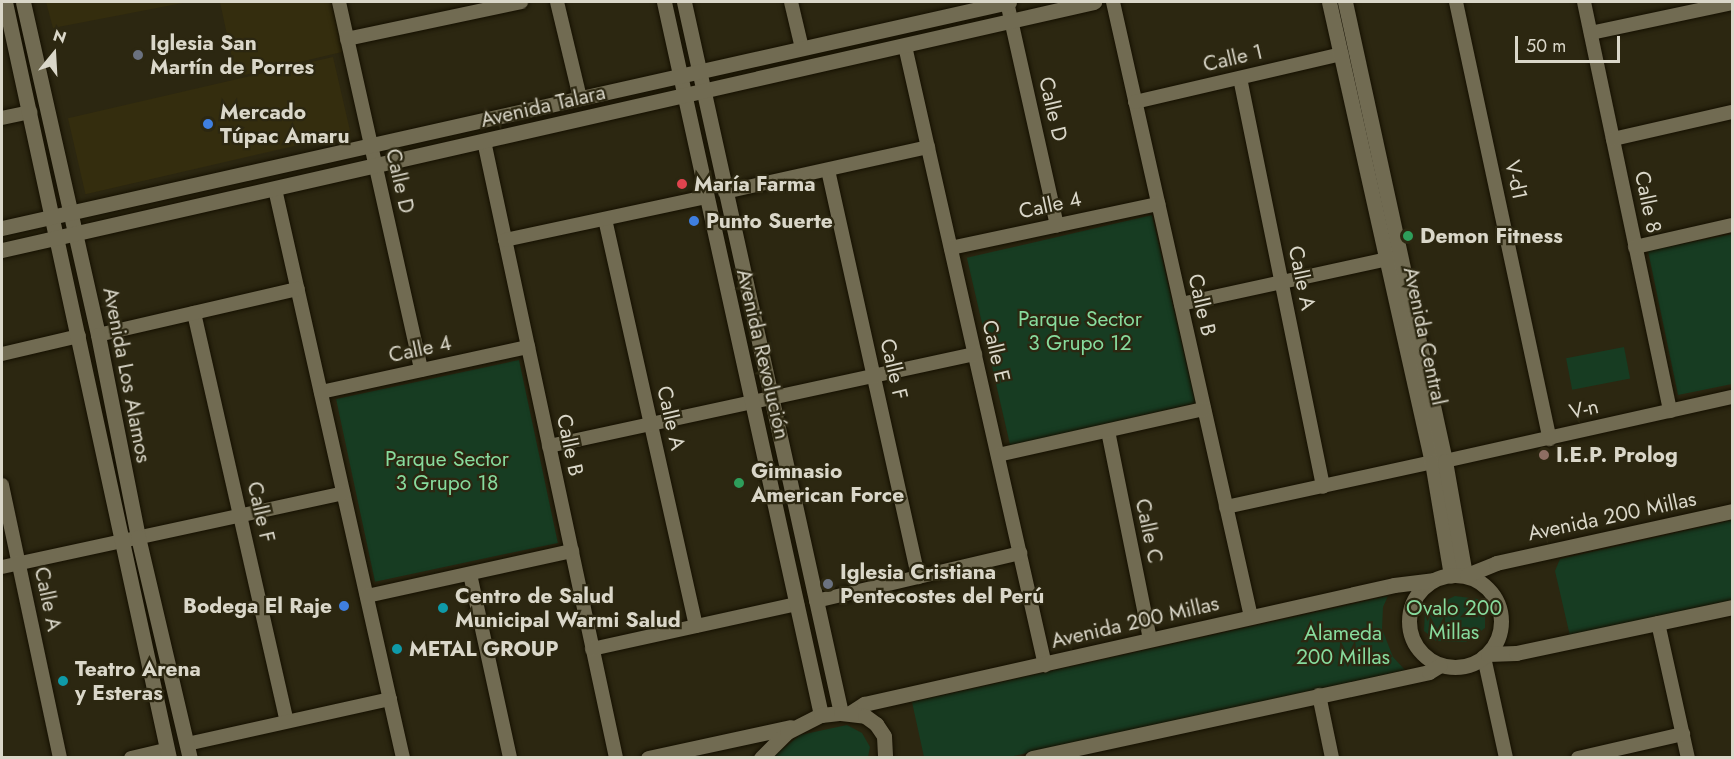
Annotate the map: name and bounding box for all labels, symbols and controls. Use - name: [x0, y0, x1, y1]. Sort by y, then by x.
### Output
- north arrow: [24, 24, 84, 84]
- text: N: [50, 24, 69, 49]
- scale bar: [1518, 24, 1623, 62]
- place label: Iglesia San Martín de Porres: [150, 30, 314, 80]
- text: 50 m: [1526, 33, 1566, 59]
- street label: Calle 1: [1201, 39, 1265, 77]
- marker: Iglesia San Martín de Porres: [131, 48, 145, 62]
- street label: Calle D: [1033, 74, 1073, 144]
- street label: Avenida Talara: [478, 79, 608, 133]
- place label: Mercado Túpac Amaru: [220, 99, 349, 149]
- marker: Mercado Túpac Amaru: [201, 117, 215, 131]
- street label: Calle D: [380, 146, 420, 216]
- street label: V-d1: [1500, 158, 1532, 202]
- street label: Calle 8: [1629, 169, 1667, 235]
- place label: María Farma: [694, 171, 816, 197]
- marker: María Farma: [675, 177, 689, 191]
- street label: Calle 4: [1016, 186, 1084, 224]
- place label: Punto Suerte: [706, 208, 833, 234]
- marker: Punto Suerte: [687, 214, 701, 228]
- place label: Demon Fitness: [1420, 223, 1563, 249]
- marker: Demon Fitness: [1401, 229, 1415, 243]
- street label: Calle A: [1283, 244, 1321, 312]
- street label: Avenida Central: [1398, 265, 1452, 407]
- street label: Avenida Revolución: [731, 266, 795, 442]
- street label: Calle B: [1183, 271, 1221, 339]
- street label: Avenida Los Alamos: [98, 285, 156, 465]
- park label: Parque Sector 3 Grupo 12: [1018, 306, 1142, 356]
- street label: Calle E: [977, 318, 1015, 384]
- street label: Calle 4: [386, 330, 454, 368]
- street label: Calle F: [875, 336, 913, 402]
- street label: Calle A: [651, 383, 691, 453]
- street label: V-n: [1567, 393, 1601, 425]
- street label: Calle B: [551, 412, 589, 478]
- place label: I.E.P. Prolog: [1556, 442, 1678, 468]
- park label: Parque Sector 3 Grupo 18: [385, 446, 509, 496]
- marker: I.E.P. Prolog: [1537, 448, 1551, 462]
- place label: Gimnasio American Force: [751, 458, 904, 508]
- marker: Gimnasio American Force: [732, 476, 746, 490]
- street label: Calle F: [242, 479, 280, 545]
- street label: Avenida 200 Millas: [1525, 486, 1699, 546]
- street label: Calle C: [1130, 496, 1168, 566]
- place label: Iglesia Cristiana Pentecostes del Perú: [840, 559, 1044, 609]
- street label: Calle A: [29, 565, 67, 633]
- marker: Iglesia Cristiana Pentecostes del Perú: [821, 577, 835, 591]
- place label: Centro de Salud Municipal Warmi Salud: [455, 583, 681, 633]
- street label: Avenida 200 Millas: [1049, 590, 1221, 654]
- place label: Bodega El Raje: [183, 593, 332, 619]
- park label: Ovalo 200 Millas: [1406, 595, 1502, 645]
- marker: Bodega El Raje: [337, 599, 351, 613]
- marker: Centro de Salud Municipal Warmi Salud: [436, 601, 450, 615]
- park label: Alameda 200 Millas: [1296, 620, 1390, 670]
- place label: METAL GROUP: [409, 636, 559, 662]
- marker: METAL GROUP: [390, 642, 404, 656]
- place label: Teatro Arena y Esteras: [75, 656, 201, 706]
- marker: Teatro Arena y Esteras: [56, 674, 70, 688]

